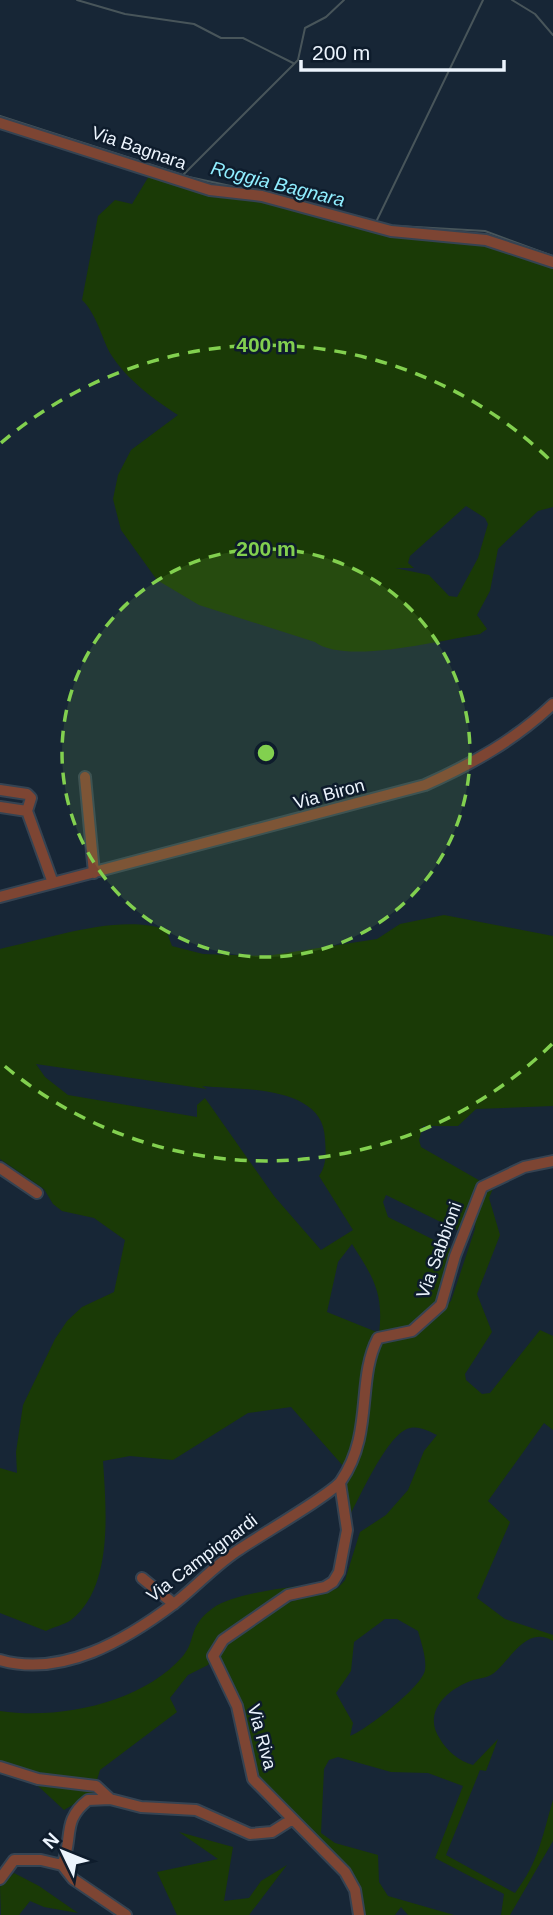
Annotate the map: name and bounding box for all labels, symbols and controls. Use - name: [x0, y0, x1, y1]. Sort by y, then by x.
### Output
- scale bar: [301, 28, 504, 72]
- text: 200 m: [312, 41, 370, 64]
- street label: Via Bagnara: [89, 122, 190, 174]
- water label: Roggia Bagnara: [209, 157, 347, 211]
- text: 400 m: [236, 333, 296, 356]
- text: 200 m: [236, 537, 296, 560]
- centre of rings: [254, 741, 278, 765]
- street label: Via Biron: [291, 775, 367, 813]
- street label: Via Sabbioni: [412, 1199, 466, 1301]
- street label: Via Campignardi: [143, 1510, 261, 1606]
- street label: Via Riva: [244, 1702, 281, 1773]
- north arrow: [28, 1817, 98, 1887]
- text: N: [39, 1829, 63, 1853]

